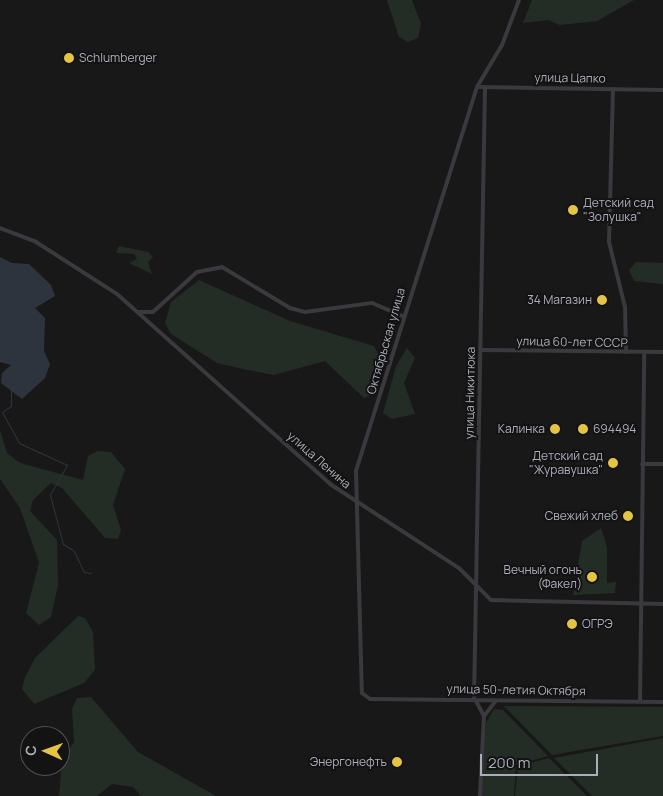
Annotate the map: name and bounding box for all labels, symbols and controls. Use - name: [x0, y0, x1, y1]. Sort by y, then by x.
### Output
- place label: Schlumberger: [79, 51, 157, 65]
- marker: Schlumberger: [63, 52, 75, 64]
- street label: улица Цапко: [534, 70, 606, 86]
- place label: Детский сад "Золушка": [583, 196, 654, 224]
- marker: Детский сад "Золушка": [567, 204, 579, 216]
- street label: Октябрьская улица: [364, 286, 408, 396]
- place label: 34 Магазин: [527, 293, 592, 307]
- marker: 34 Магазин: [596, 294, 608, 306]
- street label: улица 60-лет СССР: [516, 334, 628, 350]
- street label: улица Никитюка: [462, 347, 478, 439]
- place label: Калинка: [498, 422, 545, 436]
- place label: 694494: [593, 422, 636, 436]
- marker: Калинка: [549, 423, 561, 435]
- marker: 694494: [577, 423, 589, 435]
- street label: улица Ленина: [284, 429, 354, 491]
- place label: Детский сад "Журавушка": [529, 449, 603, 477]
- marker: Детский сад "Журавушка": [607, 457, 619, 469]
- place label: Свежий хлеб: [545, 509, 618, 523]
- marker: Свежий хлеб: [622, 510, 634, 522]
- place label: Вечный огонь (Факел): [504, 563, 582, 591]
- marker: Вечный огонь (Факел): [586, 571, 598, 583]
- place label: ОГРЭ: [582, 617, 613, 631]
- marker: ОГРЭ: [566, 618, 578, 630]
- street label: улица 50-летия Октября: [446, 682, 586, 698]
- north arrow: [20, 726, 70, 776]
- scale bar: [483, 744, 600, 776]
- text: С: [21, 745, 40, 756]
- text: 200 m: [488, 752, 531, 773]
- place label: Энергонефть: [310, 755, 387, 769]
- marker: Энергонефть: [391, 756, 403, 768]

